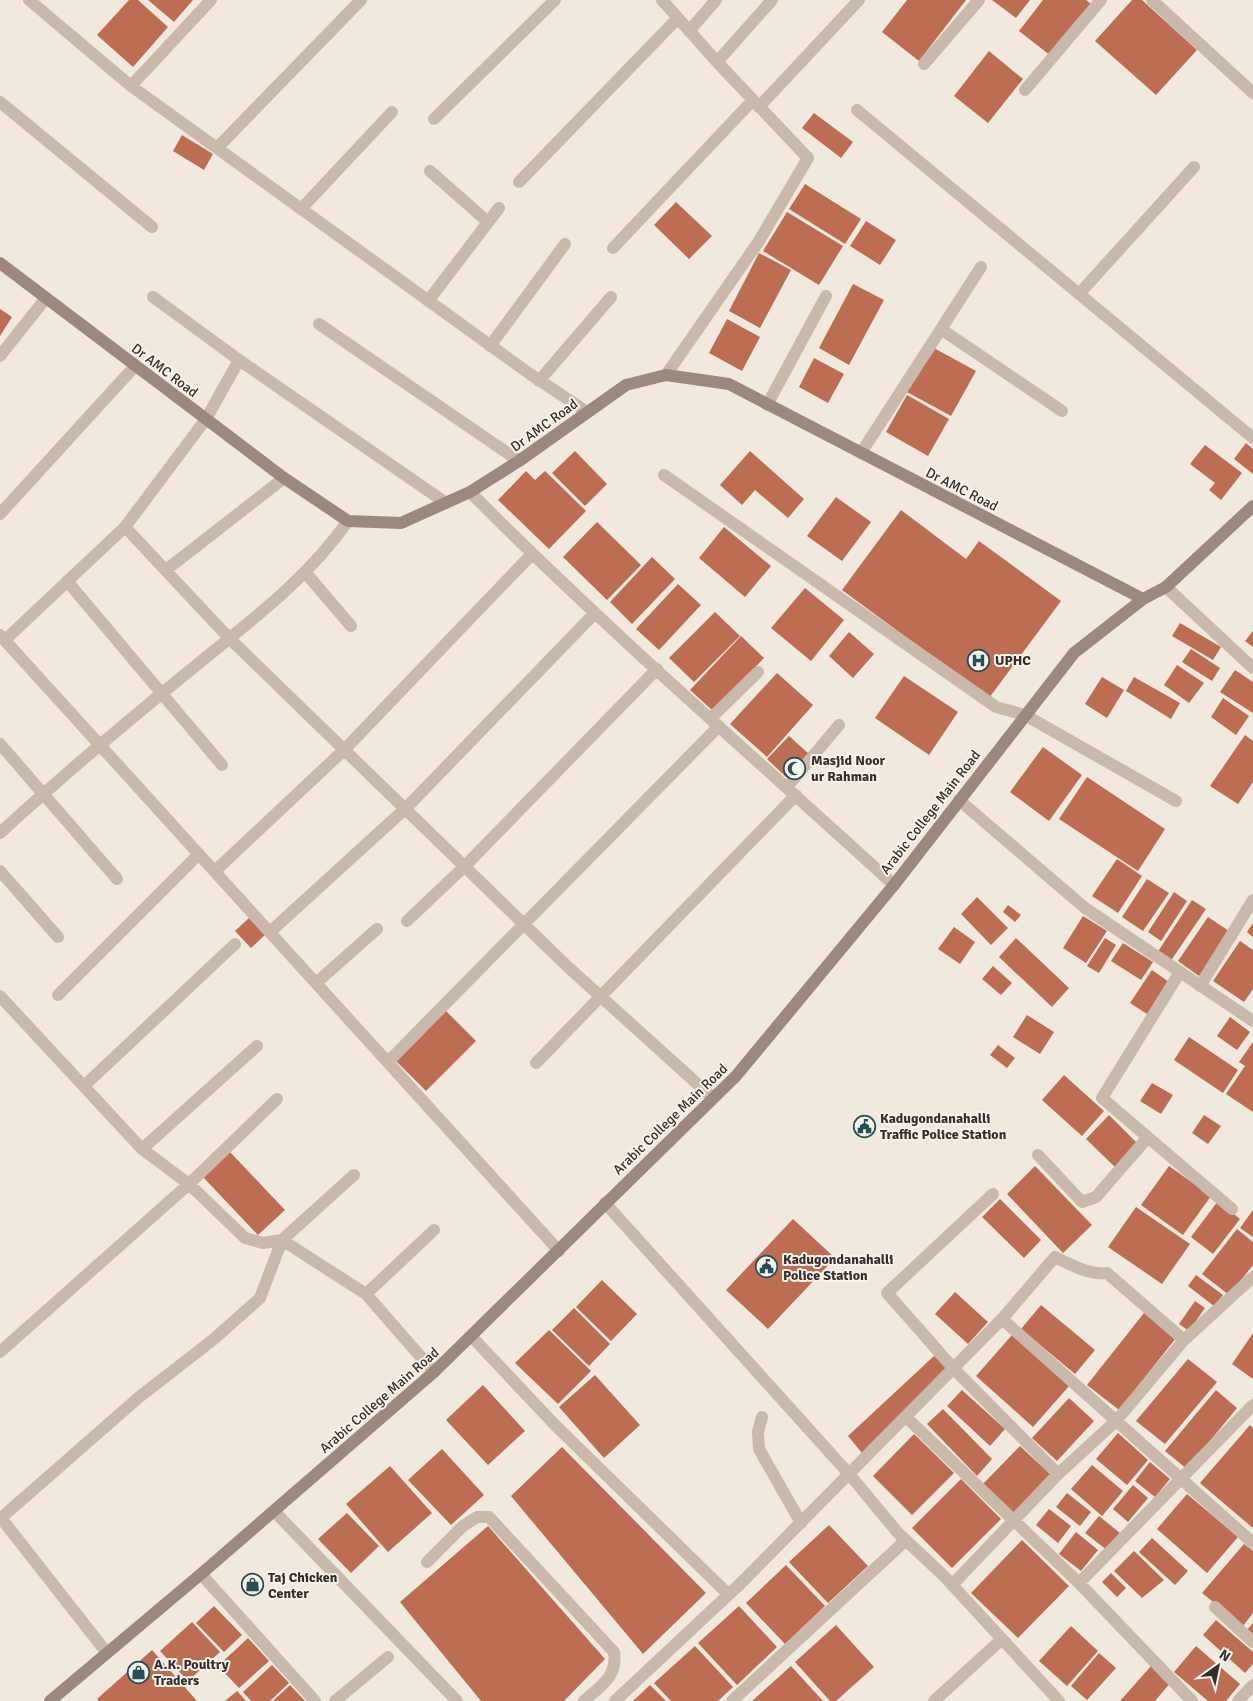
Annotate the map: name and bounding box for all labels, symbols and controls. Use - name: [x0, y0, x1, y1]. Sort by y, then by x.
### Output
- street label: Dr AMC Road: [128, 340, 201, 401]
- street label: Dr AMC Road: [507, 395, 581, 455]
- street label: Dr AMC Road: [923, 464, 1001, 515]
- hospital icon: UPHC: [967, 648, 991, 672]
- place label: UPHC: [995, 652, 1031, 669]
- street label: Arabic College Main Road: [877, 747, 984, 878]
- place label: Masjid Noor ur Rahman: [811, 752, 886, 785]
- mosque icon: Masjid Noor ur Rahman: [783, 756, 807, 780]
- street label: Arabic College Main Road: [610, 1060, 731, 1178]
- place label: Kadugondanahalli Traffic Police Station: [880, 1110, 1007, 1143]
- public building icon: Kadugondanahalli Traffic Police Station: [852, 1114, 876, 1138]
- place label: Kadugondanahalli Police Station: [783, 1251, 893, 1284]
- public building icon: Kadugondanahalli Police Station: [755, 1255, 779, 1279]
- street label: Arabic College Main Road: [316, 1344, 442, 1457]
- place label: Taj Chicken Center: [268, 1569, 338, 1602]
- shop icon: Taj Chicken Center: [240, 1573, 264, 1597]
- north arrow: [1193, 1641, 1243, 1691]
- text: N: [1216, 1646, 1234, 1665]
- place label: A.K. Poultry Traders: [154, 1656, 229, 1689]
- shop icon: A.K. Poultry Traders: [126, 1660, 150, 1684]

